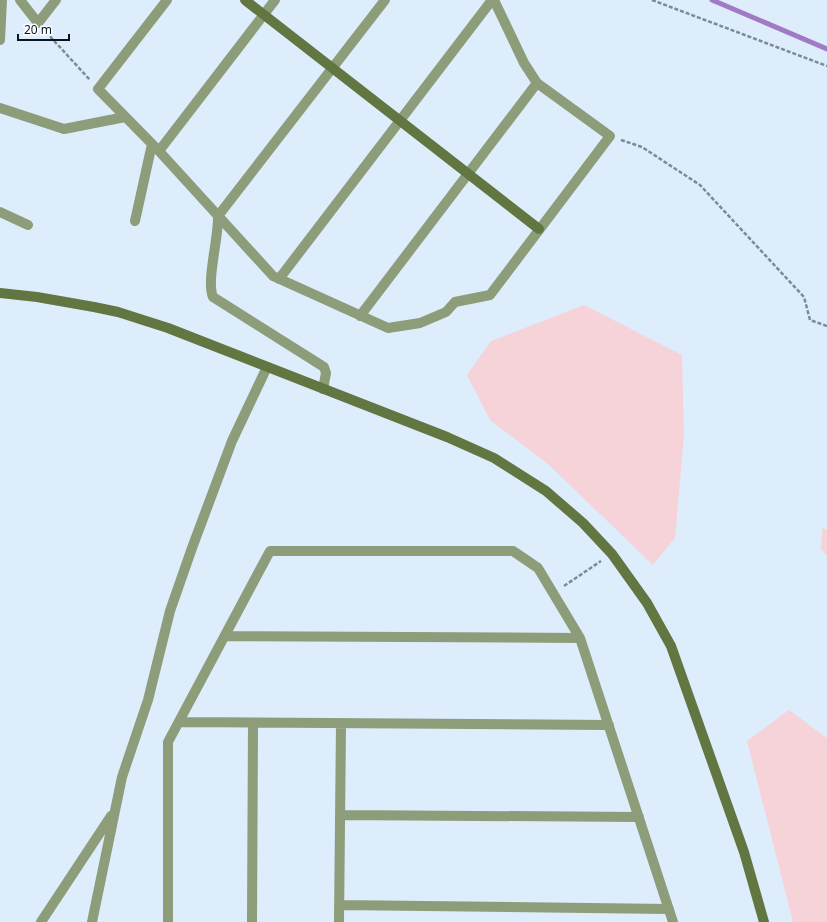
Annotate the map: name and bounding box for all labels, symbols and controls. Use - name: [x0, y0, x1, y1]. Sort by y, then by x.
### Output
- scale bar: [18, 16, 69, 42]
- text: 20 m: [24, 21, 52, 38]

